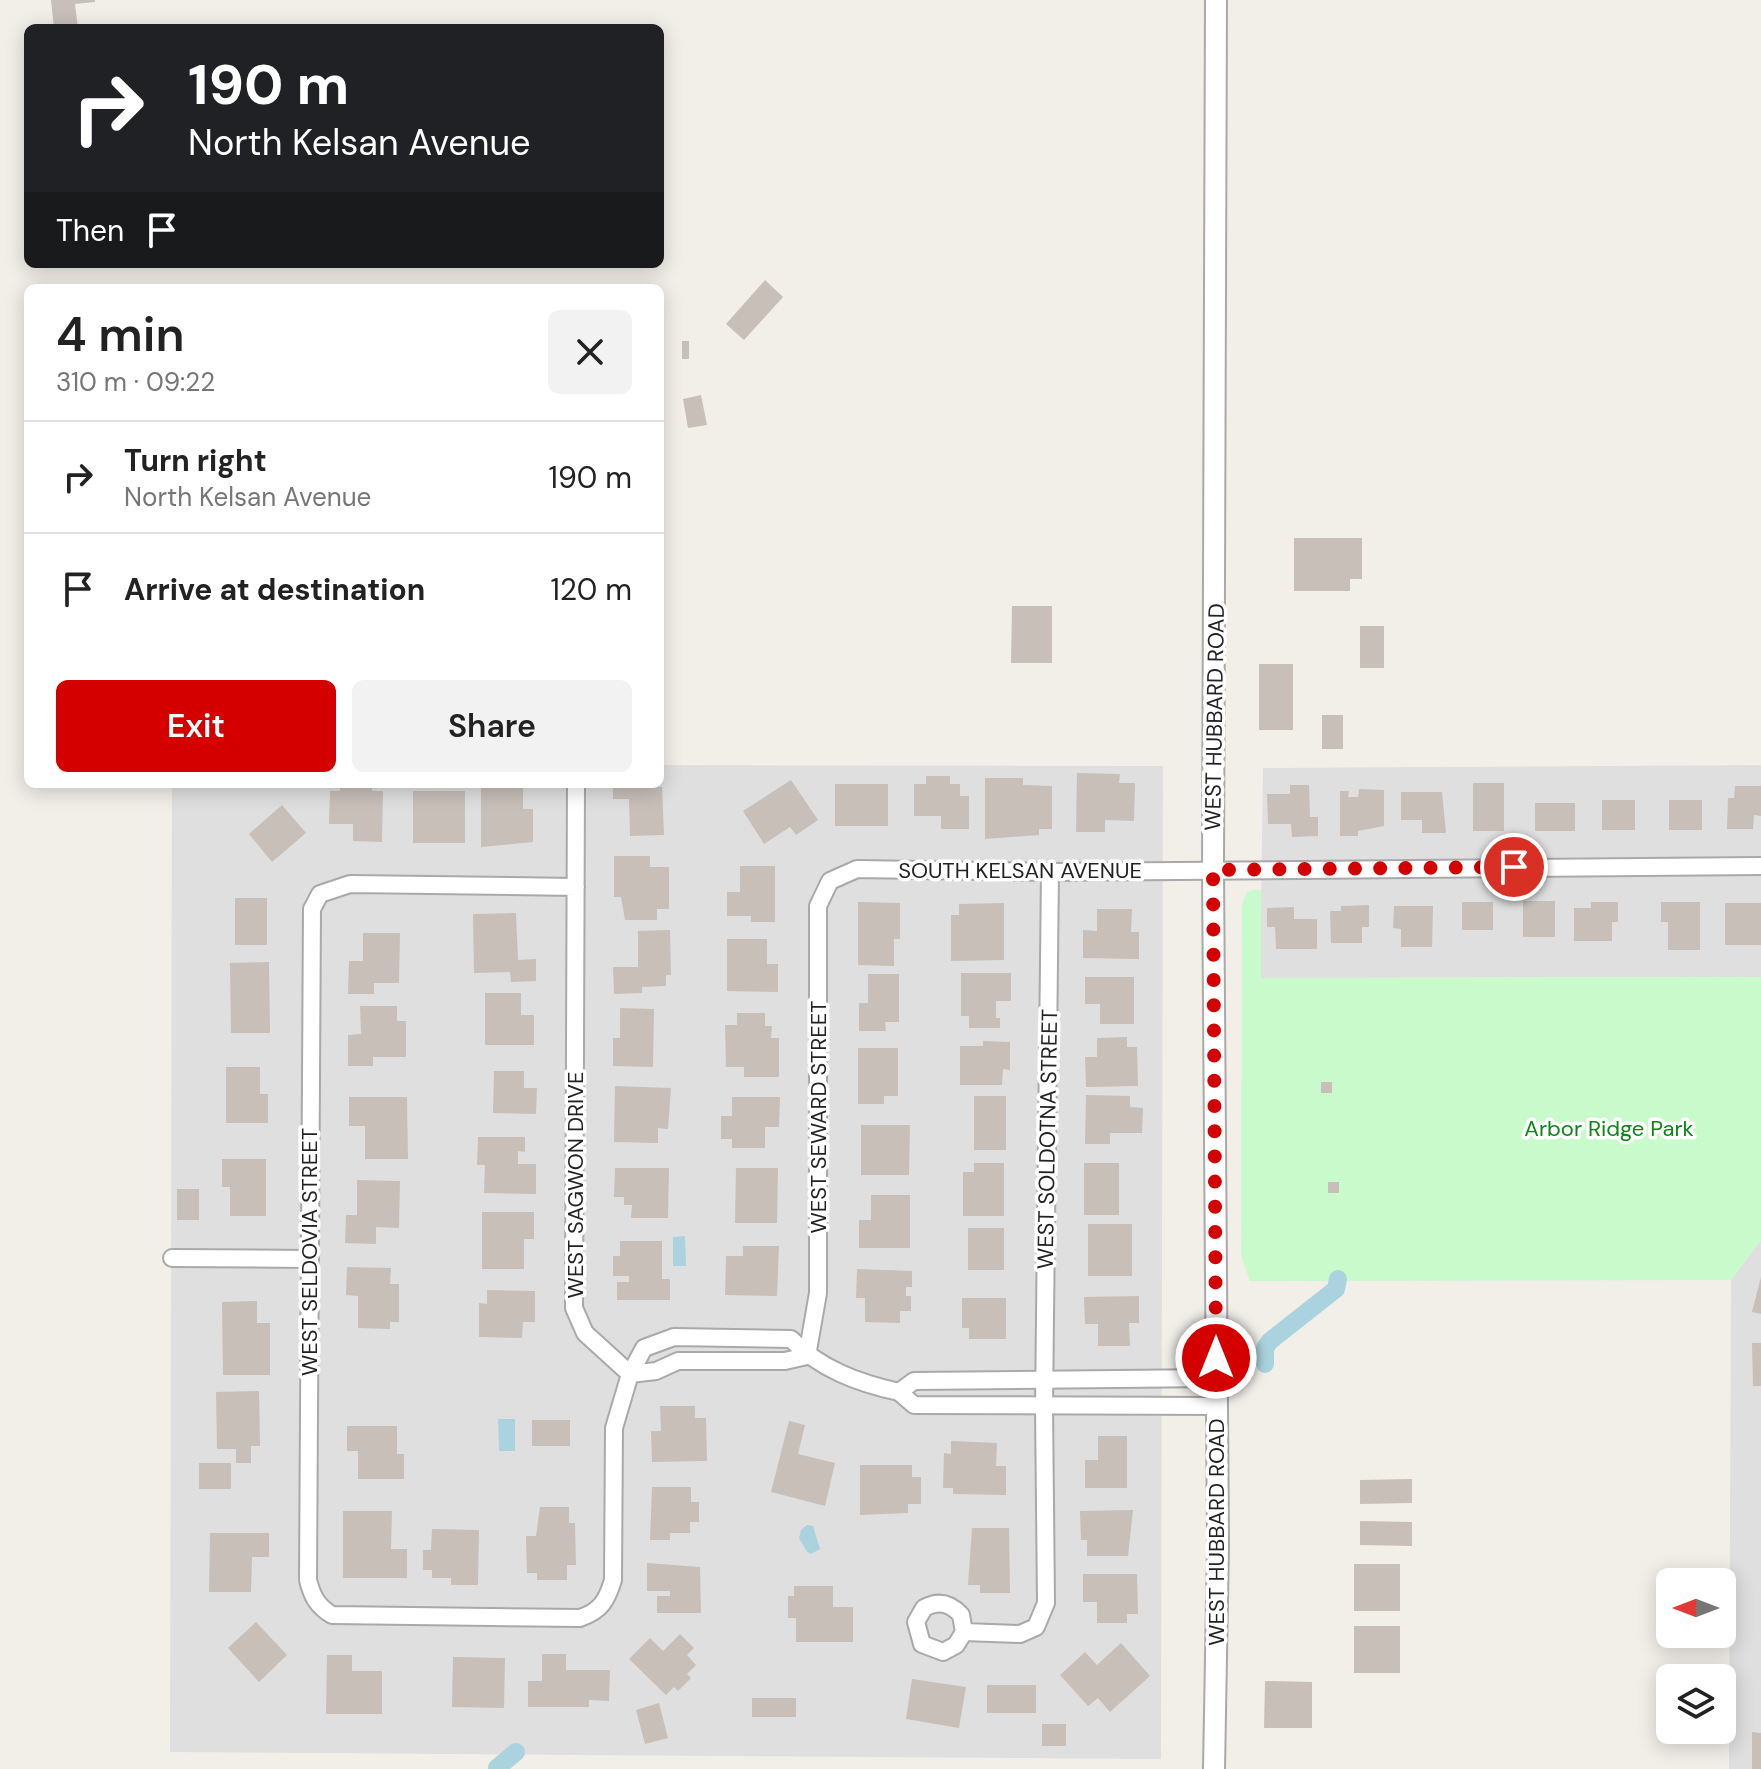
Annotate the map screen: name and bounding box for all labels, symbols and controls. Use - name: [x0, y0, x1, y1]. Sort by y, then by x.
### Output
- text: 190 m: [188, 48, 349, 121]
- icon: right: [56, 56, 160, 160]
- text: North Kelsan Avenue: [188, 119, 530, 166]
- icon: arrive: [140, 208, 184, 252]
- text: Then: [56, 211, 124, 250]
- text: 4 min: [56, 303, 184, 366]
- button: close: [548, 310, 632, 394]
- text: 310 m · 09:22: [56, 365, 215, 399]
- text: Turn right: [124, 441, 267, 480]
- icon: right: [56, 455, 100, 499]
- text: 190 m: [549, 458, 632, 497]
- text: North Kelsan Avenue: [124, 480, 371, 514]
- icon: arrive: [56, 567, 100, 611]
- text: Arrive at destination: [124, 570, 425, 609]
- text: 120 m: [550, 570, 632, 609]
- street label: WEST HUBBARD ROAD: [1198, 603, 1231, 831]
- button: Exit: [56, 680, 336, 772]
- button: Share: [352, 680, 632, 772]
- pin: [1480, 833, 1548, 901]
- icon: arrive: [1492, 845, 1536, 889]
- street label: SOUTH KELSAN AVENUE: [898, 856, 1142, 885]
- street label: WEST SEWARD STREET: [804, 1001, 833, 1233]
- street label: WEST SOLDOTNA STREET: [1031, 1009, 1064, 1269]
- street label: WEST SAGWON DRIVE: [561, 1072, 590, 1298]
- park label: Arbor Ridge Park: [1524, 1114, 1694, 1143]
- street label: WEST SELDOVIA STREET: [295, 1128, 324, 1376]
- position arrow: [1174, 1316, 1258, 1400]
- street label: WEST HUBBARD ROAD: [1202, 1418, 1231, 1646]
- north arrow: [1656, 1568, 1736, 1648]
- map controls: [1656, 1568, 1736, 1744]
- button: layers: [1656, 1664, 1736, 1744]

